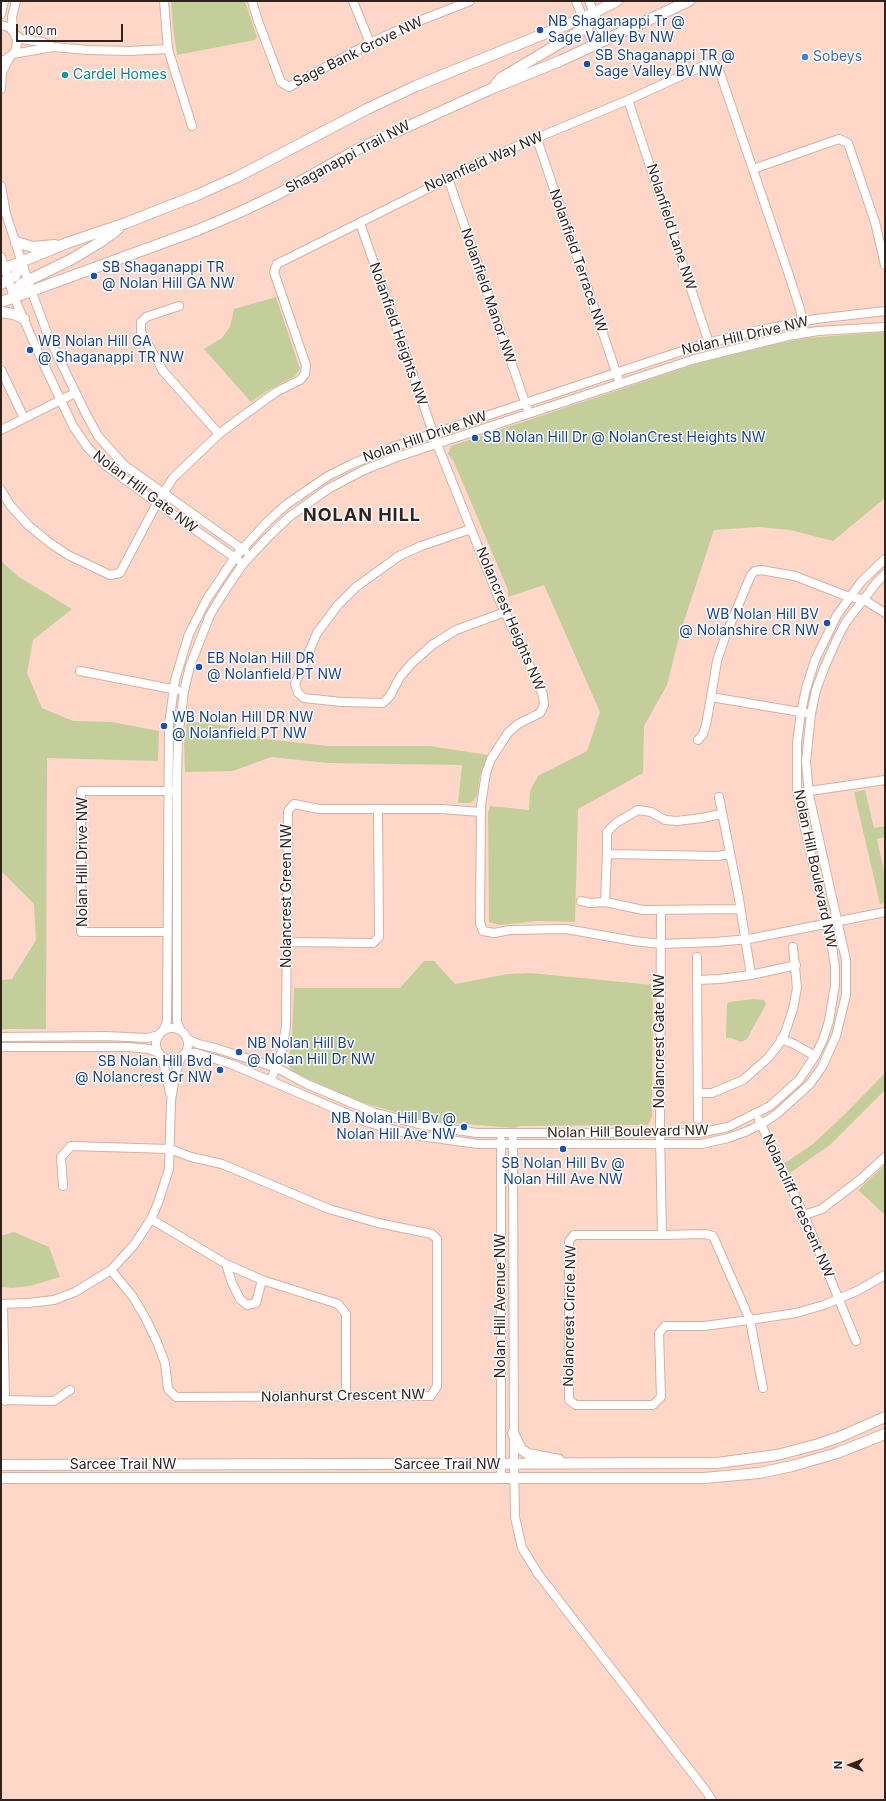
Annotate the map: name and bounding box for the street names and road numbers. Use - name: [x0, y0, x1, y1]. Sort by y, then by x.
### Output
- street label: Sage Bank Grove NW: [290, 13, 426, 91]
- street label: Shaganappi Trail NW: [283, 117, 413, 197]
- street label: Nolanfield Way NW: [422, 128, 546, 196]
- street label: Nolanfield Lane NW: [643, 162, 699, 292]
- street label: Nolanfield Terrace NW: [546, 187, 610, 335]
- street label: Nolanfield Manor NW: [457, 226, 519, 366]
- street label: Nolanfield Heights NW: [366, 260, 430, 408]
- street label: Nolan Hill Drive NW: [680, 313, 810, 359]
- street label: Nolan Hill Drive NW: [361, 408, 489, 466]
- street label: Nolan Hill Gate NW: [90, 447, 200, 537]
- street label: Nolancrest Heights NW: [472, 545, 548, 693]
- street label: Nolan Hill Boulevard NW: [790, 788, 840, 950]
- street label: Nolan Hill Drive NW: [75, 797, 91, 927]
- street label: Nolancrest Green NW: [279, 824, 295, 968]
- street label: Nolancrest Gate NW: [652, 974, 668, 1108]
- street label: Nolan Hill Boulevard NW: [547, 1122, 709, 1142]
- street label: Nolancliff Crescent NW: [759, 1132, 837, 1280]
- street label: Nolan Hill Avenue NW: [493, 1234, 509, 1378]
- street label: Nolancrest Circle NW: [560, 1245, 580, 1387]
- street label: Nolanhurst Crescent NW: [261, 1386, 425, 1406]
- street label: Sarcee Trail NW: [70, 1457, 176, 1473]
- street label: Sarcee Trail NW: [394, 1457, 500, 1473]

